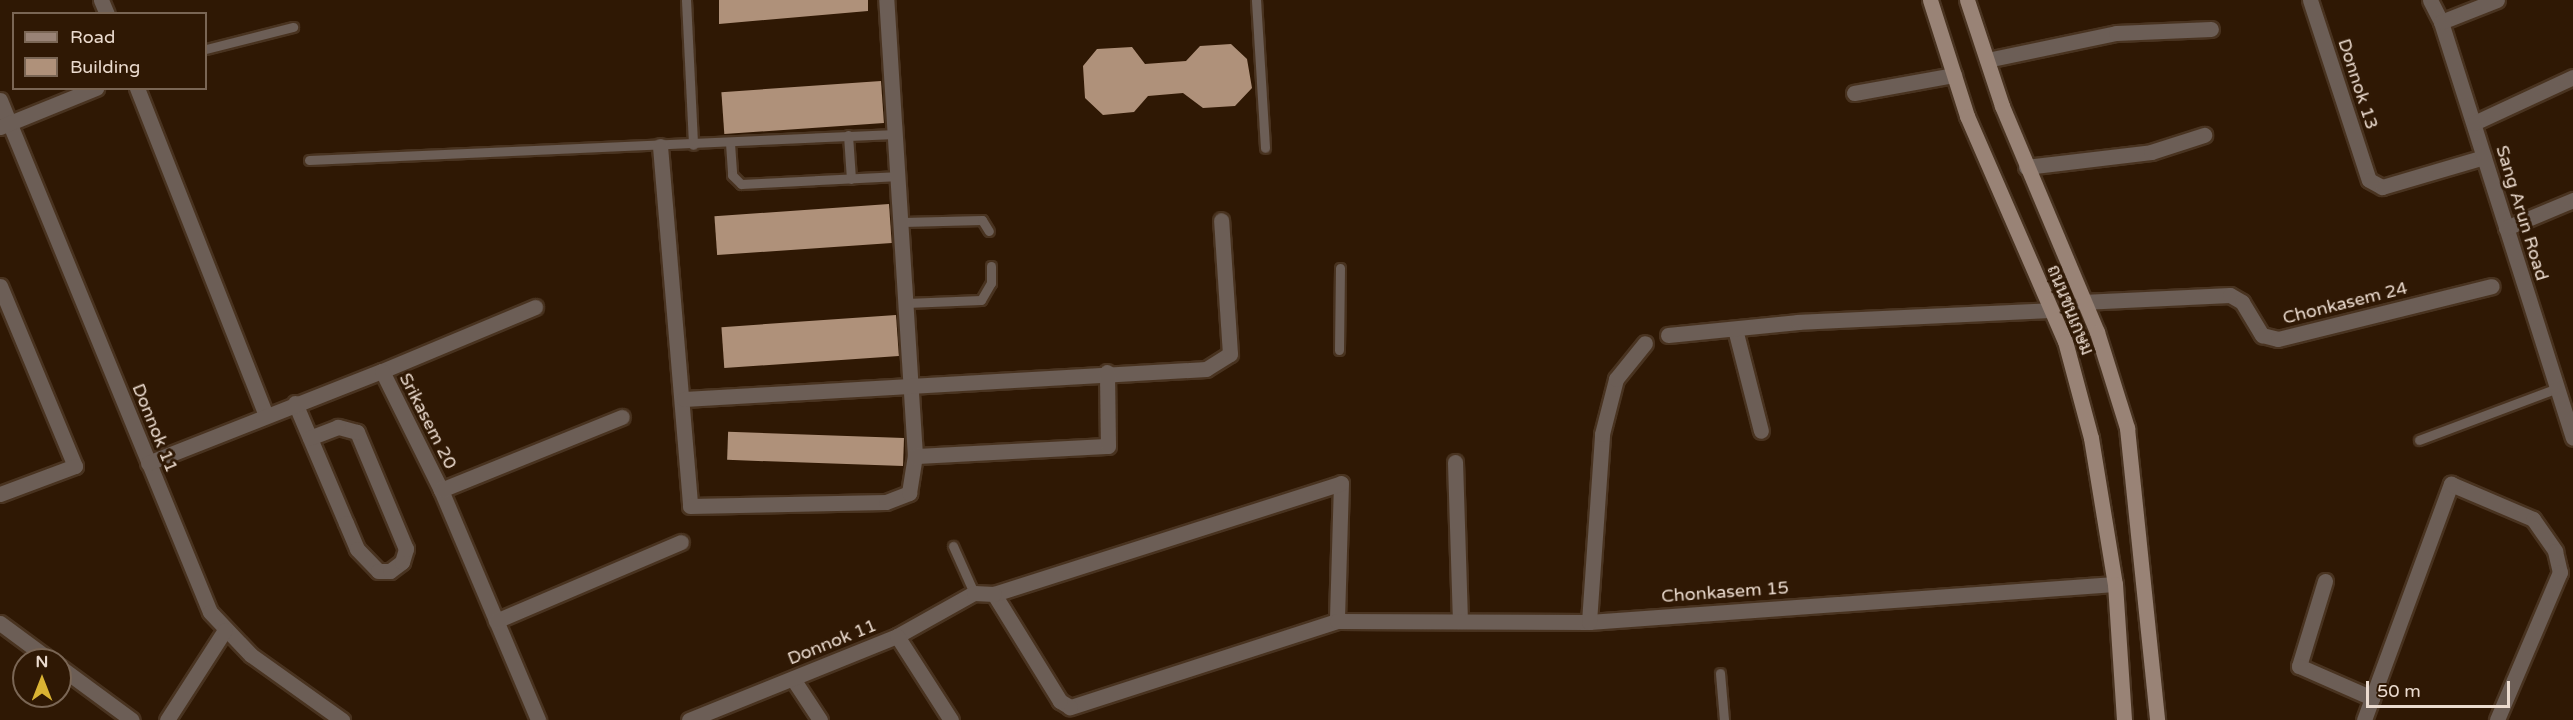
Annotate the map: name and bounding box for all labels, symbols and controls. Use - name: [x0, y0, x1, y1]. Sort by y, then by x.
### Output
- legend: [12, 12, 207, 90]
- text: Road: [70, 26, 115, 48]
- street label: Donnok 13: [2333, 36, 2383, 132]
- text: Building: [70, 56, 140, 78]
- street label: Sang Arun Road: [2491, 143, 2553, 283]
- street label: ถนนชนเกษม: [2042, 262, 2098, 358]
- street label: Chonkasem 24: [2280, 277, 2410, 329]
- street label: Srikasem 20: [395, 369, 461, 473]
- street label: Donnok 11: [127, 380, 183, 476]
- street label: Chonkasem 15: [1661, 577, 1789, 607]
- street label: Donnok 11: [784, 614, 880, 670]
- north arrow: [12, 648, 72, 708]
- text: N: [36, 652, 48, 672]
- scale bar: [2369, 669, 2513, 707]
- text: 50 m: [2377, 680, 2421, 702]

